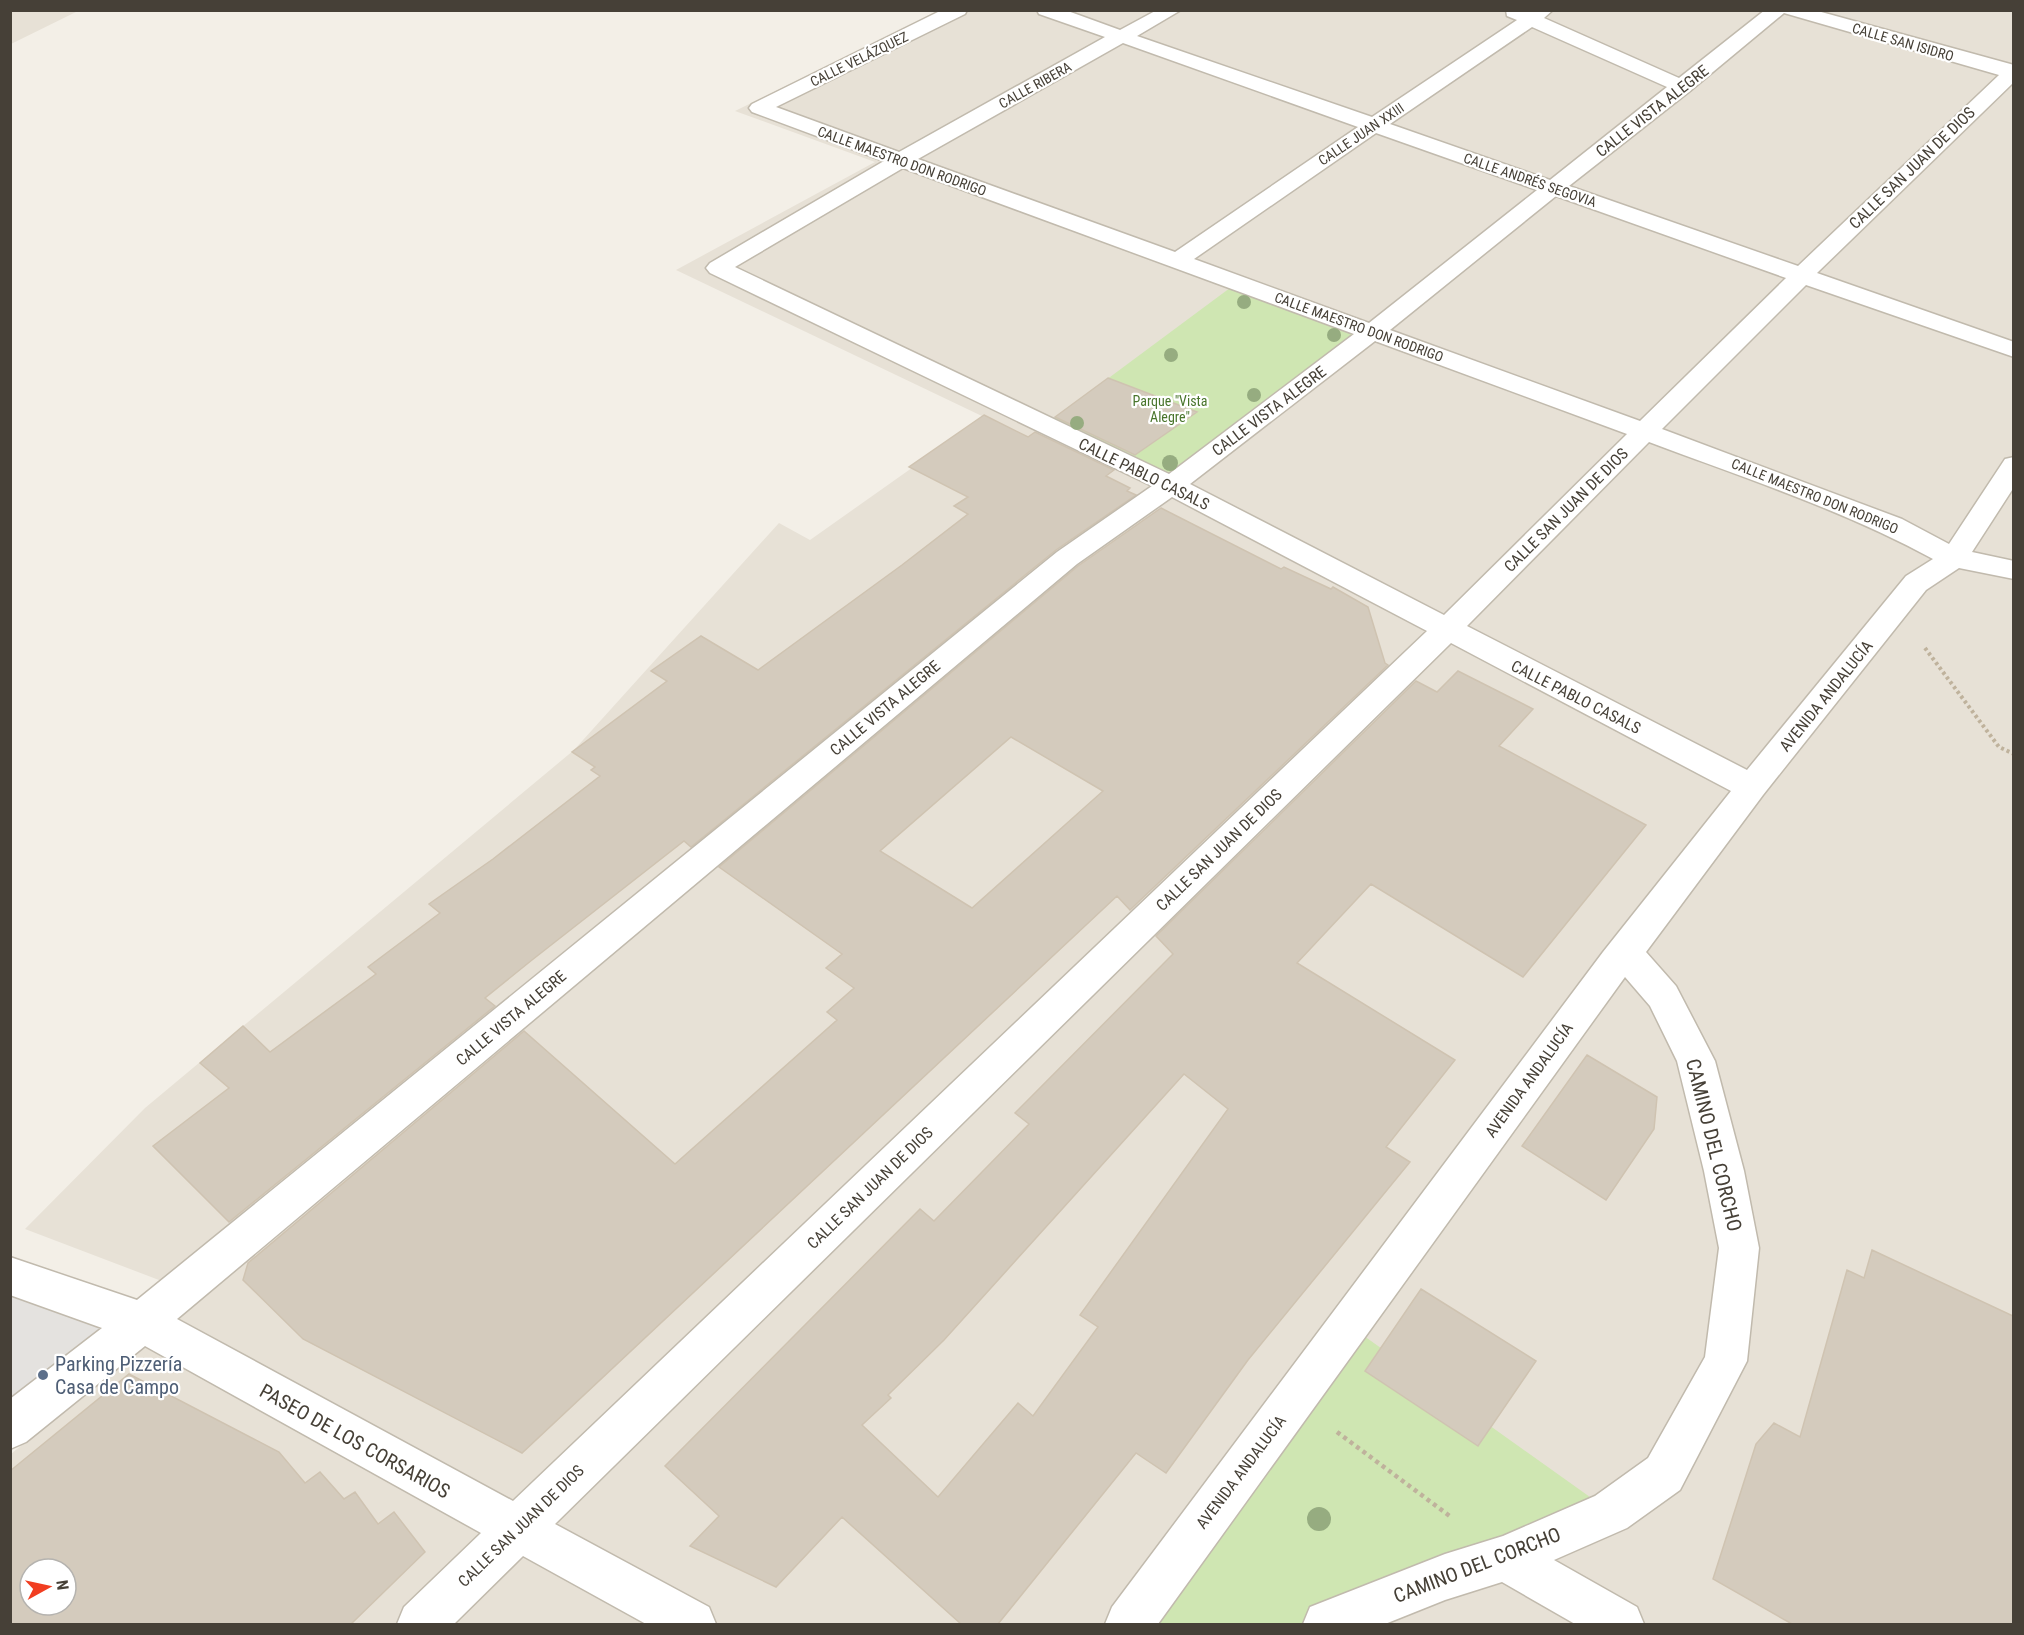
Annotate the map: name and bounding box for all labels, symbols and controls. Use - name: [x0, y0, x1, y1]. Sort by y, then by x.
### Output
- street label: CALLE SAN ISIDRO: [1850, 20, 1956, 64]
- street label: CALLE VELÁZQUEZ: [807, 27, 911, 90]
- street label: CALLE RIBERA: [996, 58, 1074, 112]
- street label: CALLE VISTA ALEGRE: [1592, 61, 1712, 161]
- street label: CALLE JUAN XXIII: [1315, 99, 1407, 169]
- street label: CALLE SAN JUAN DE DIOS: [1845, 103, 1979, 233]
- street label: CALLE MAESTRO DON RODRIGO: [815, 123, 989, 199]
- street label: CALLE ANDRÉS SEGOVIA: [1461, 149, 1599, 210]
- street label: CALLE MAESTRO DON RODRIGO: [1272, 289, 1446, 365]
- street label: CALLE VISTA ALEGRE: [1208, 362, 1330, 460]
- park label: Parque "Vista Alegre": [1133, 393, 1207, 425]
- street label: CALLE PABLO CASALS: [1076, 434, 1212, 514]
- street label: CALLE SAN JUAN DE DIOS: [1500, 444, 1632, 576]
- street label: CALLE MAESTRO DON RODRIGO: [1729, 455, 1901, 537]
- street label: AVENIDA ANDALUCÍA: [1775, 637, 1877, 755]
- street label: CALLE VISTA ALEGRE: [826, 656, 944, 760]
- street label: CALLE PABLO CASALS: [1508, 656, 1644, 738]
- street label: CALLE SAN JUAN DE DIOS: [1152, 785, 1286, 915]
- street label: CALLE VISTA ALEGRE: [452, 966, 570, 1070]
- street label: AVENIDA ANDALUCÍA: [1481, 1019, 1577, 1141]
- street label: CAMINO DEL CORCHO: [1681, 1056, 1747, 1234]
- street label: CALLE SAN JUAN DE DIOS: [803, 1123, 937, 1253]
- place label: Parking Pizzería Casa de Campo: [55, 1352, 182, 1399]
- marker: Parking Pizzería Casa de Campo: [36, 1368, 50, 1382]
- street label: PASEO DE LOS CORSARIOS: [256, 1379, 454, 1503]
- street label: AVENIDA ANDALUCÍA: [1192, 1411, 1290, 1533]
- street label: CALLE SAN JUAN DE DIOS: [454, 1461, 588, 1591]
- street label: CAMINO DEL CORCHO: [1390, 1522, 1564, 1608]
- north arrow: [18, 1557, 78, 1617]
- text: N: [52, 1579, 72, 1591]

